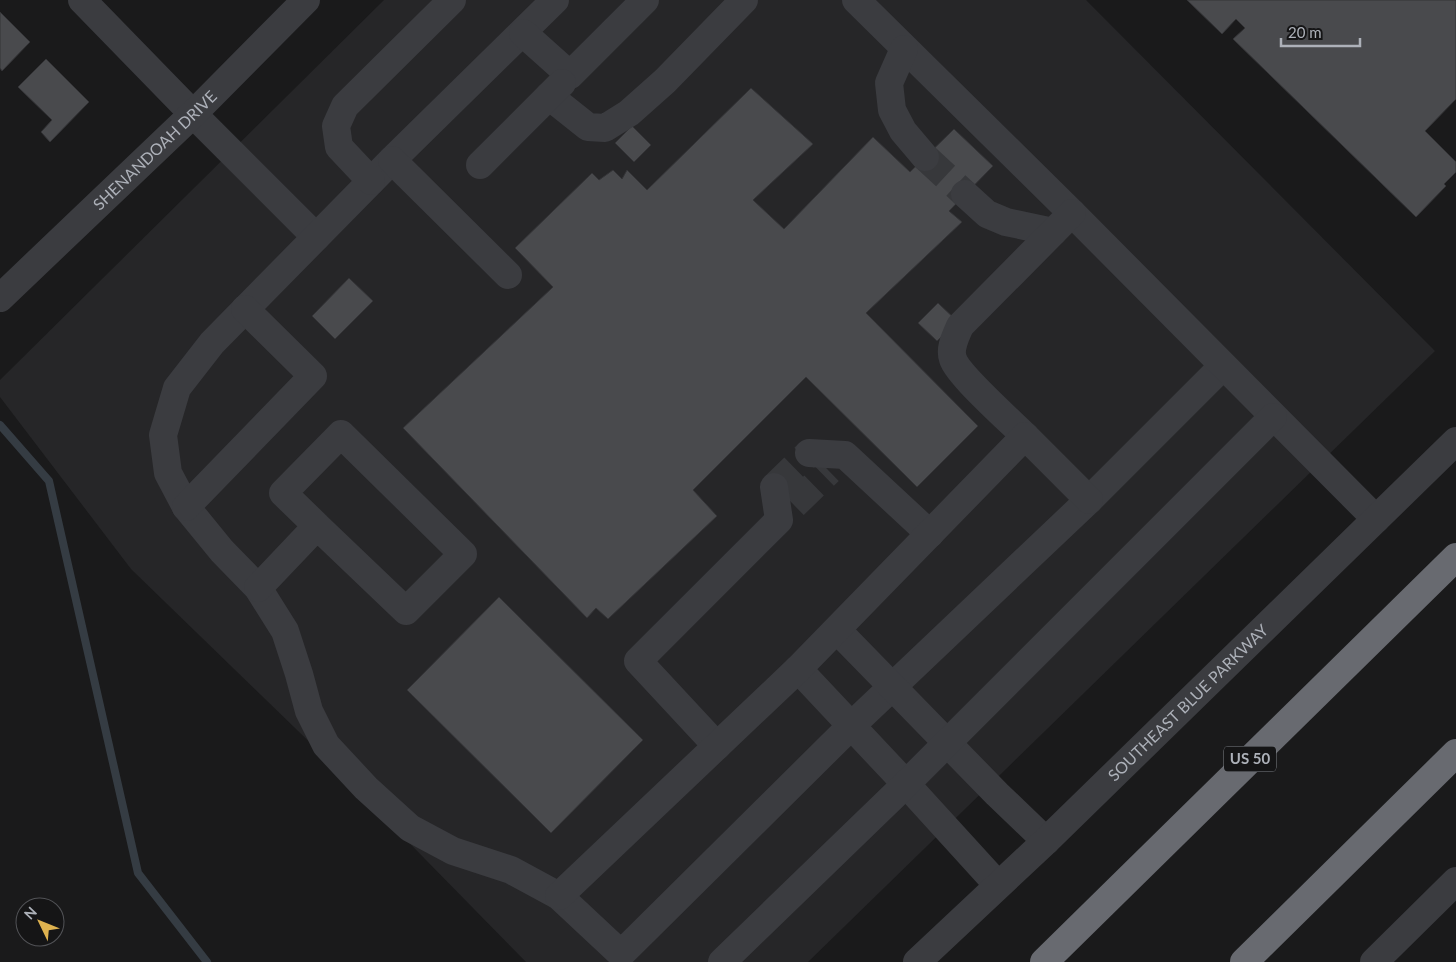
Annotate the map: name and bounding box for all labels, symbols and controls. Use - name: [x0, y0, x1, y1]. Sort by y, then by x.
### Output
- scale bar: [1281, 15, 1360, 47]
- text: 20 m: [1288, 23, 1322, 41]
- street label: SHENANDOAH DRIVE: [89, 86, 220, 213]
- street label: SOUTHEAST BLUE PARKWAY: [1104, 620, 1271, 785]
- road number: US 50: [1224, 746, 1276, 772]
- north arrow: [15, 897, 65, 947]
- text: N: [20, 903, 40, 923]

